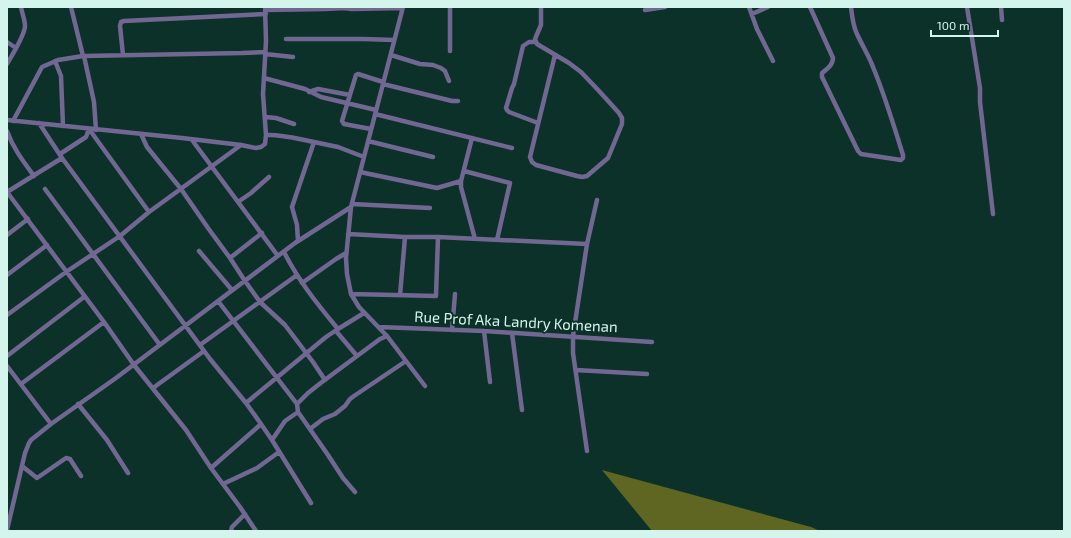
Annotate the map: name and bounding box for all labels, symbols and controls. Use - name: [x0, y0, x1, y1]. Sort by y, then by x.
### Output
- scale bar: [931, 12, 998, 38]
- text: 100 m: [937, 18, 969, 32]
- street label: Rue Prof Aka Landry Komenan: [414, 307, 618, 335]

